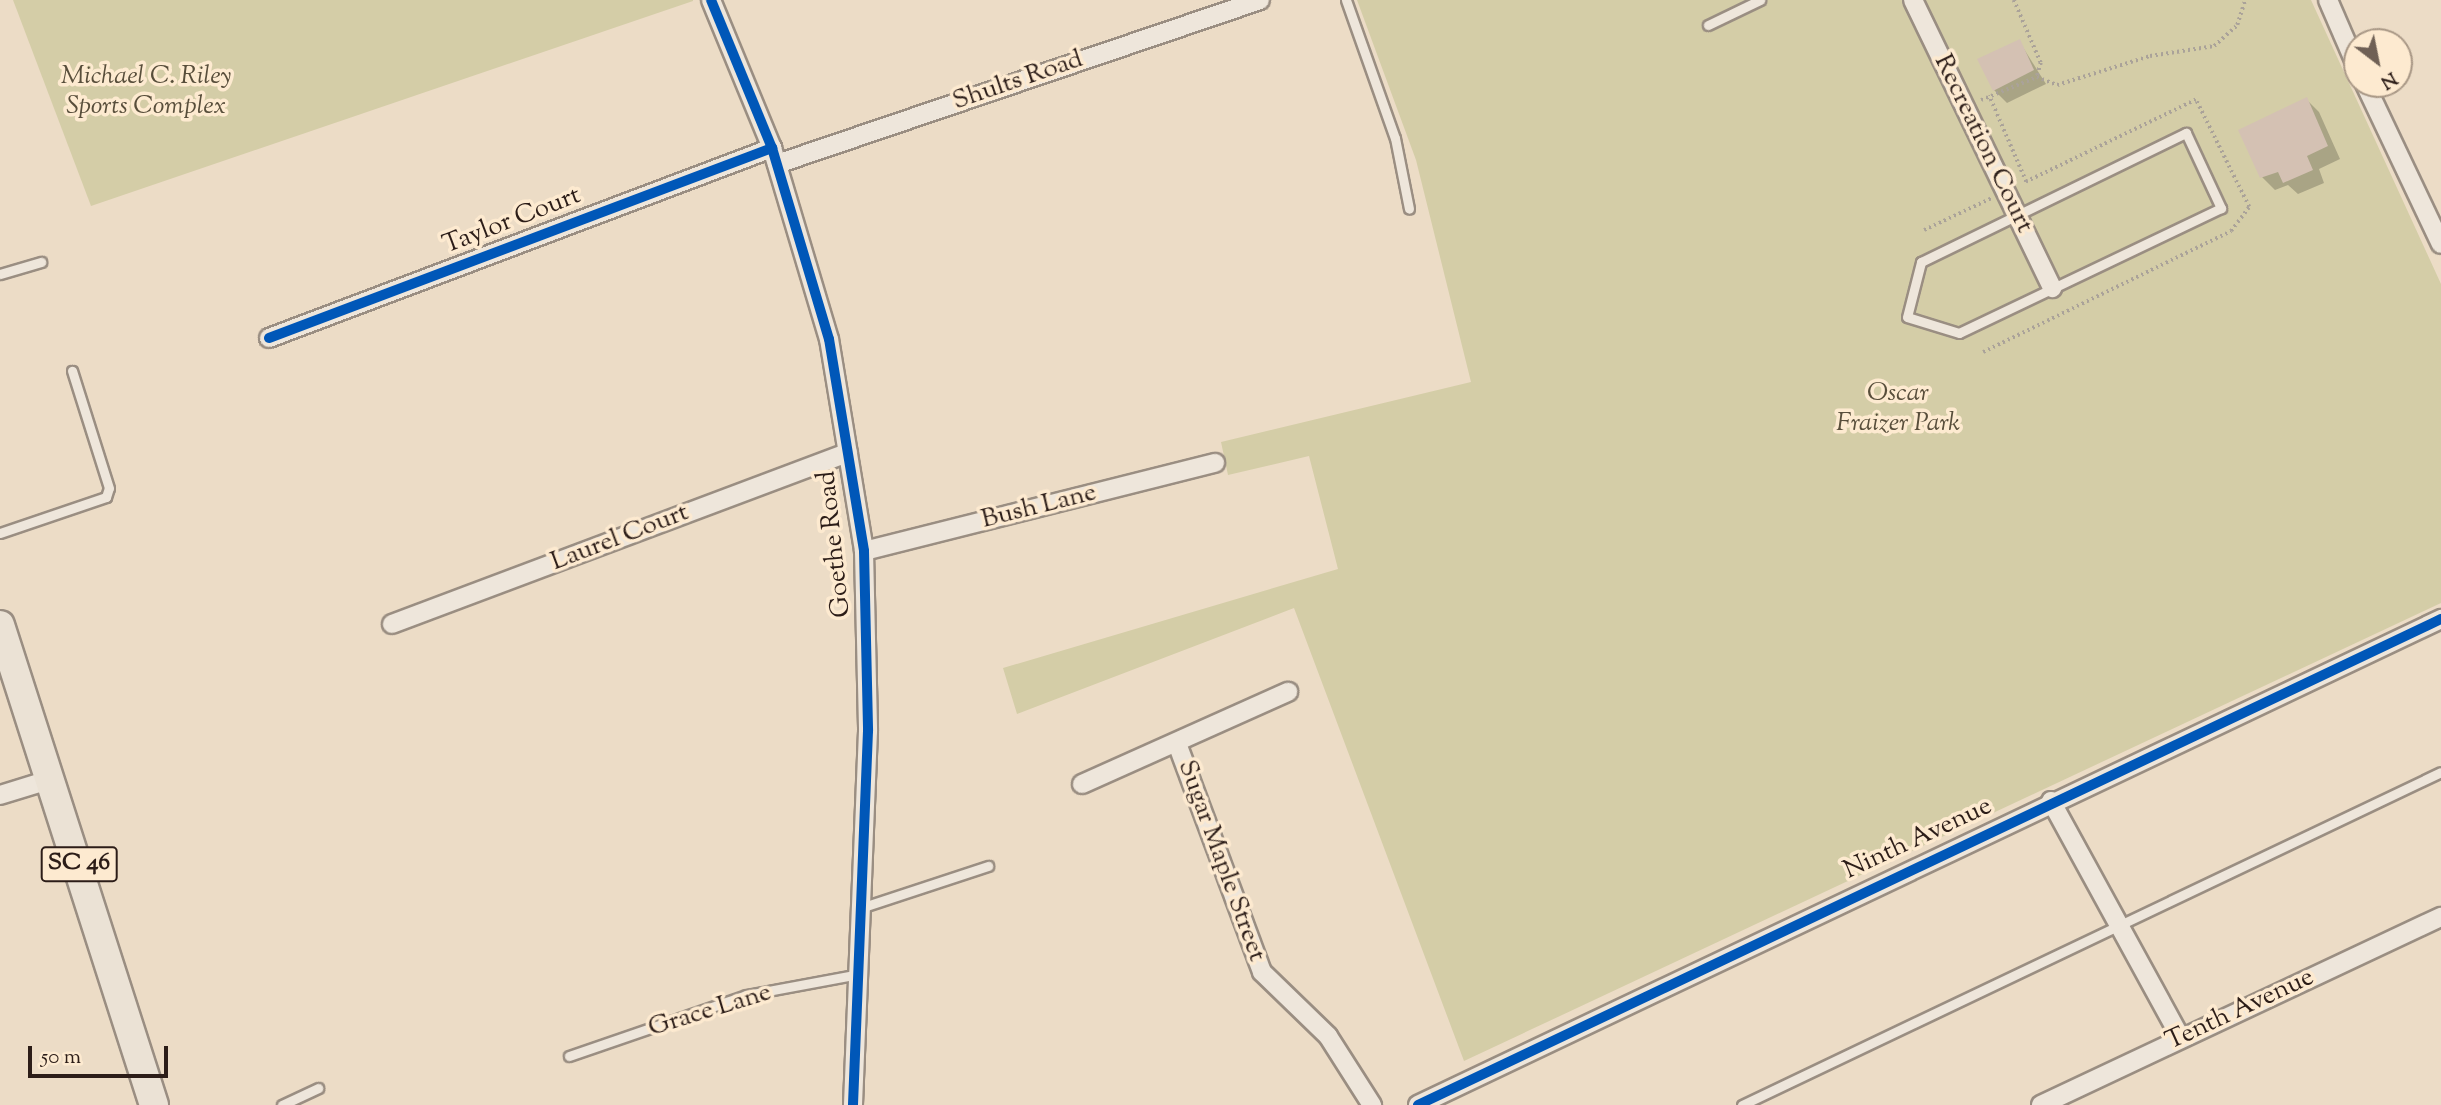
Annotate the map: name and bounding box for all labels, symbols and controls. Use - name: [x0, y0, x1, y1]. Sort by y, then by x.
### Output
- north arrow: [2343, 28, 2413, 98]
- street label: Shults Road: [949, 44, 1087, 118]
- street label: Recreation Court: [1926, 50, 2040, 238]
- park label: Michael C. Riley Sports Complex: [61, 61, 231, 122]
- text: N: [2375, 64, 2402, 95]
- street label: Taylor Court: [439, 180, 585, 262]
- park label: Oscar Fraizer Park: [1836, 378, 1960, 440]
- street label: Goethe Road: [812, 469, 858, 619]
- street label: Bush Lane: [978, 478, 1100, 536]
- street label: Laurel Court: [547, 497, 693, 579]
- street label: Sugar Maple Street: [1170, 756, 1272, 966]
- street label: Ninth Avenue: [1839, 791, 1997, 887]
- road number: SC 46: [41, 844, 118, 884]
- street label: Tenth Avenue: [2161, 962, 2319, 1058]
- street label: Grace Lane: [645, 978, 775, 1044]
- scale bar: [32, 1032, 172, 1076]
- text: 50 m: [41, 1043, 81, 1073]

